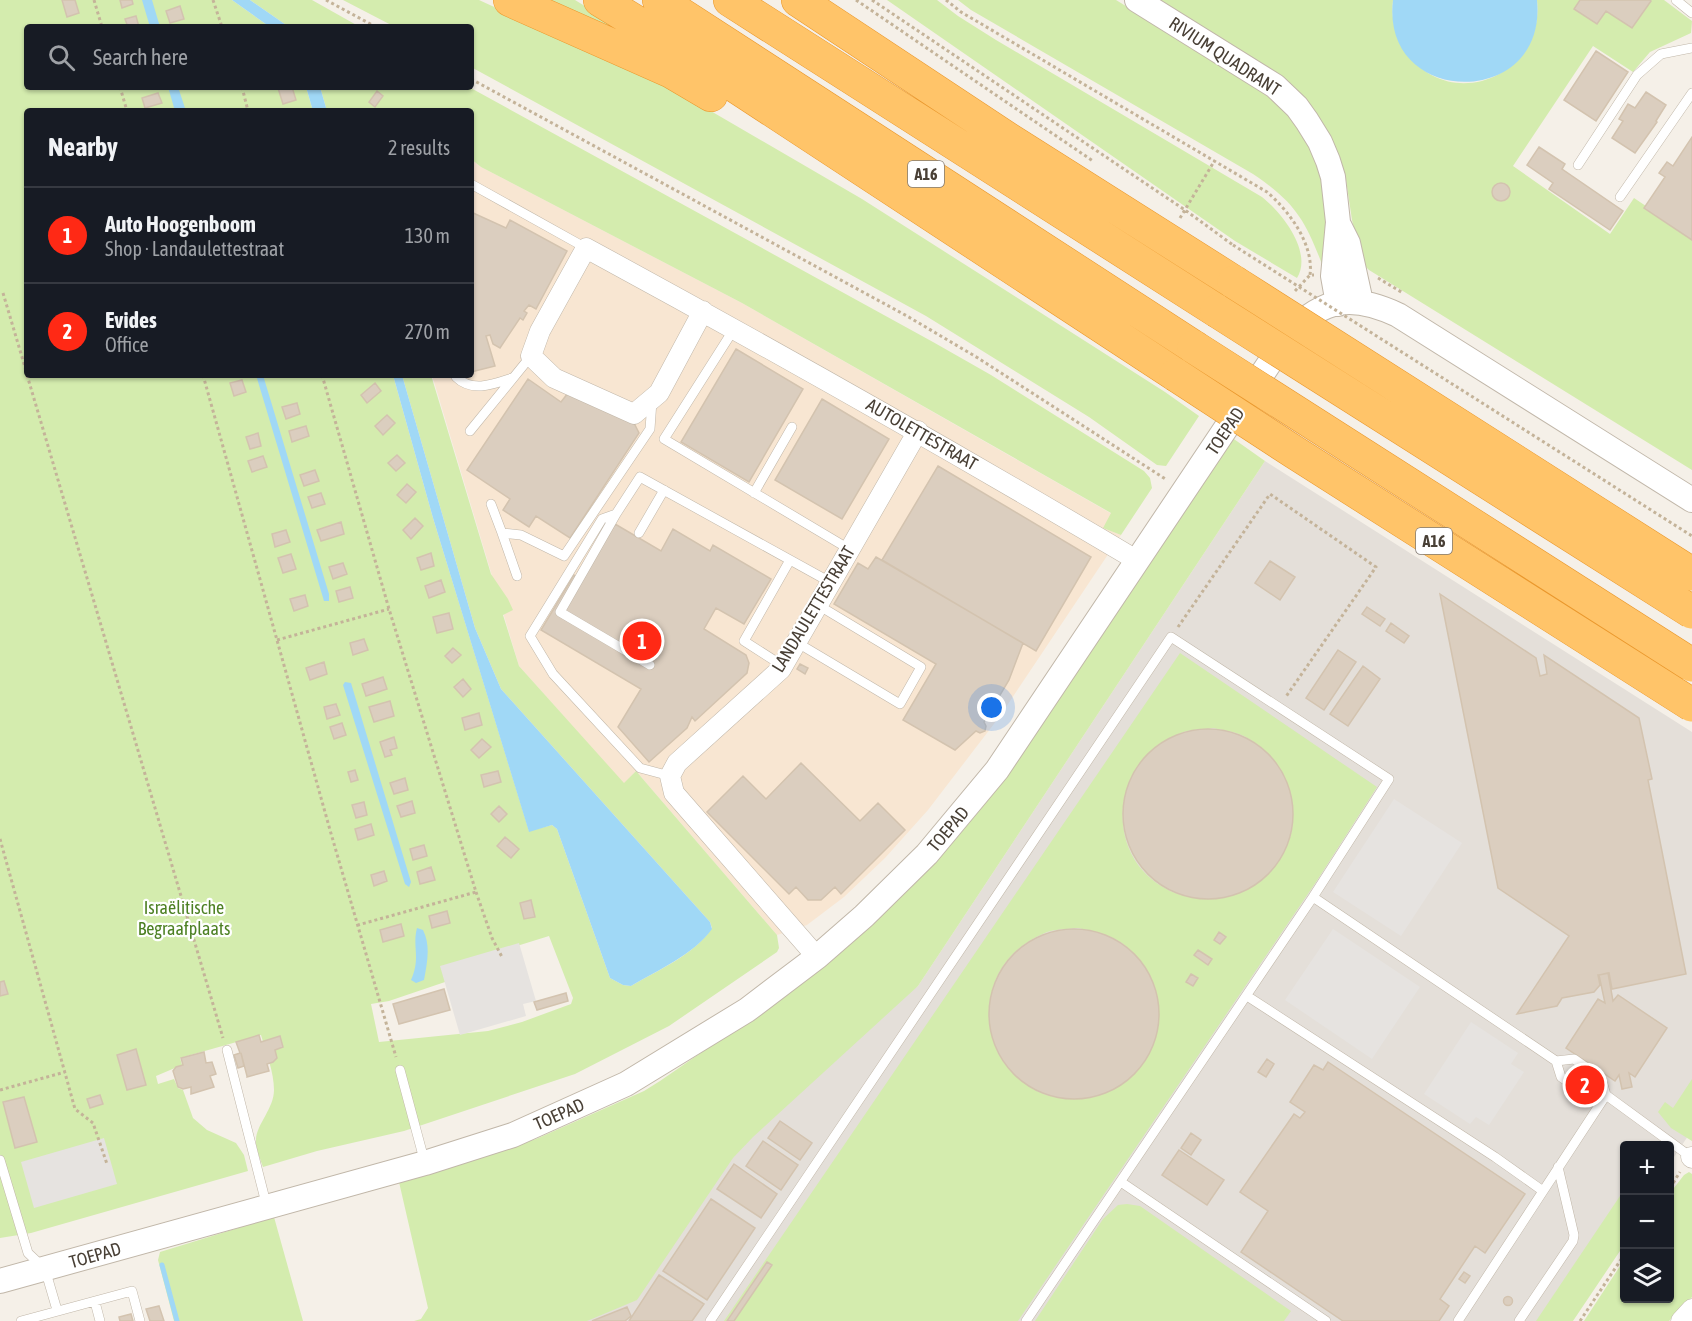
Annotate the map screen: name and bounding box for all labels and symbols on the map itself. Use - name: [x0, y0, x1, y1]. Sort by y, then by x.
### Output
- street label: RIVIUM QUADRANT: [1165, 12, 1285, 100]
- road number: A16: [908, 161, 944, 187]
- street label: AUTOLETTESTRAAT: [863, 394, 981, 474]
- street label: TOEPAD: [1202, 403, 1248, 459]
- road number: A16: [1416, 528, 1452, 554]
- street label: LANDAULETTESTRAAT: [767, 542, 859, 676]
- pin: 1: [622, 618, 662, 664]
- your location: [977, 693, 1006, 722]
- street label: TOEPAD: [923, 802, 973, 856]
- park label: Israëlitische Begraafplaats: [138, 897, 230, 939]
- pin: 2: [1566, 1062, 1604, 1108]
- street label: TOEPAD: [531, 1094, 587, 1134]
- street label: TOEPAD: [67, 1238, 123, 1272]

